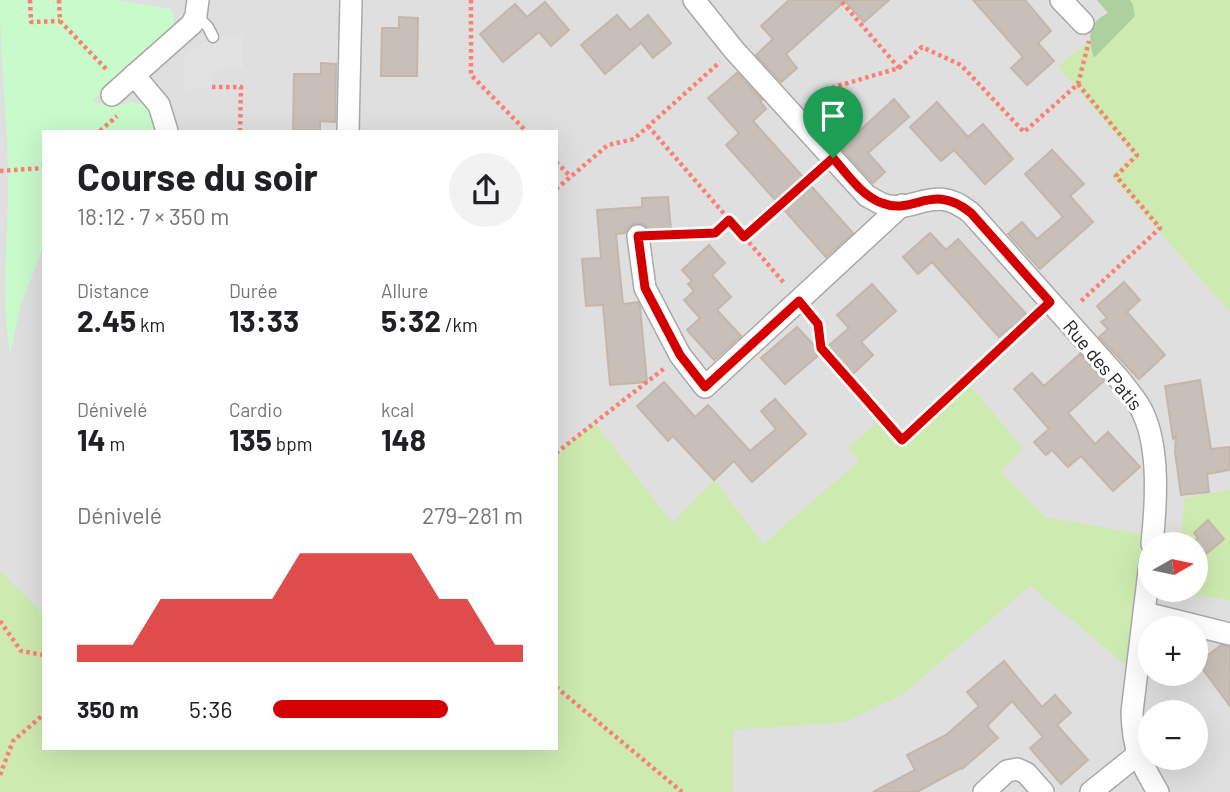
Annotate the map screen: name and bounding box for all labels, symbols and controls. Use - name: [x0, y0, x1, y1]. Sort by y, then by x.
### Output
- pin: [803, 86, 863, 158]
- icon: arrive: [814, 97, 852, 135]
- text: Course du soir: [77, 153, 318, 199]
- button: share: [449, 153, 523, 227]
- text: 18:12 · 7 × 350 m: [77, 202, 229, 230]
- text: Distance: [77, 279, 149, 302]
- text: Durée: [229, 279, 278, 302]
- text: Allure: [381, 279, 428, 302]
- text: 2.45: [77, 302, 136, 338]
- text: 13:33: [229, 302, 299, 338]
- text: 5:32: [381, 302, 441, 338]
- text: km: [136, 313, 165, 336]
- text: /km: [441, 313, 478, 336]
- street label: Rue des Patis: [1059, 315, 1148, 414]
- text: Dénivelé: [77, 398, 147, 421]
- text: Cardio: [229, 398, 283, 421]
- text: kcal: [381, 398, 414, 421]
- text: 14: [77, 421, 106, 457]
- text: 135: [229, 421, 272, 457]
- text: 148: [381, 421, 426, 457]
- text: m: [106, 432, 125, 455]
- text: bpm: [272, 432, 312, 455]
- text: Dénivelé: [77, 501, 162, 529]
- text: 279–281 m: [422, 501, 523, 529]
- north arrow: [1138, 532, 1208, 602]
- map controls: [1138, 532, 1208, 770]
- button: +: [1138, 616, 1208, 686]
- text: 350 m: [77, 695, 139, 723]
- text: 5:36: [189, 695, 232, 723]
- button: −: [1138, 700, 1208, 770]

